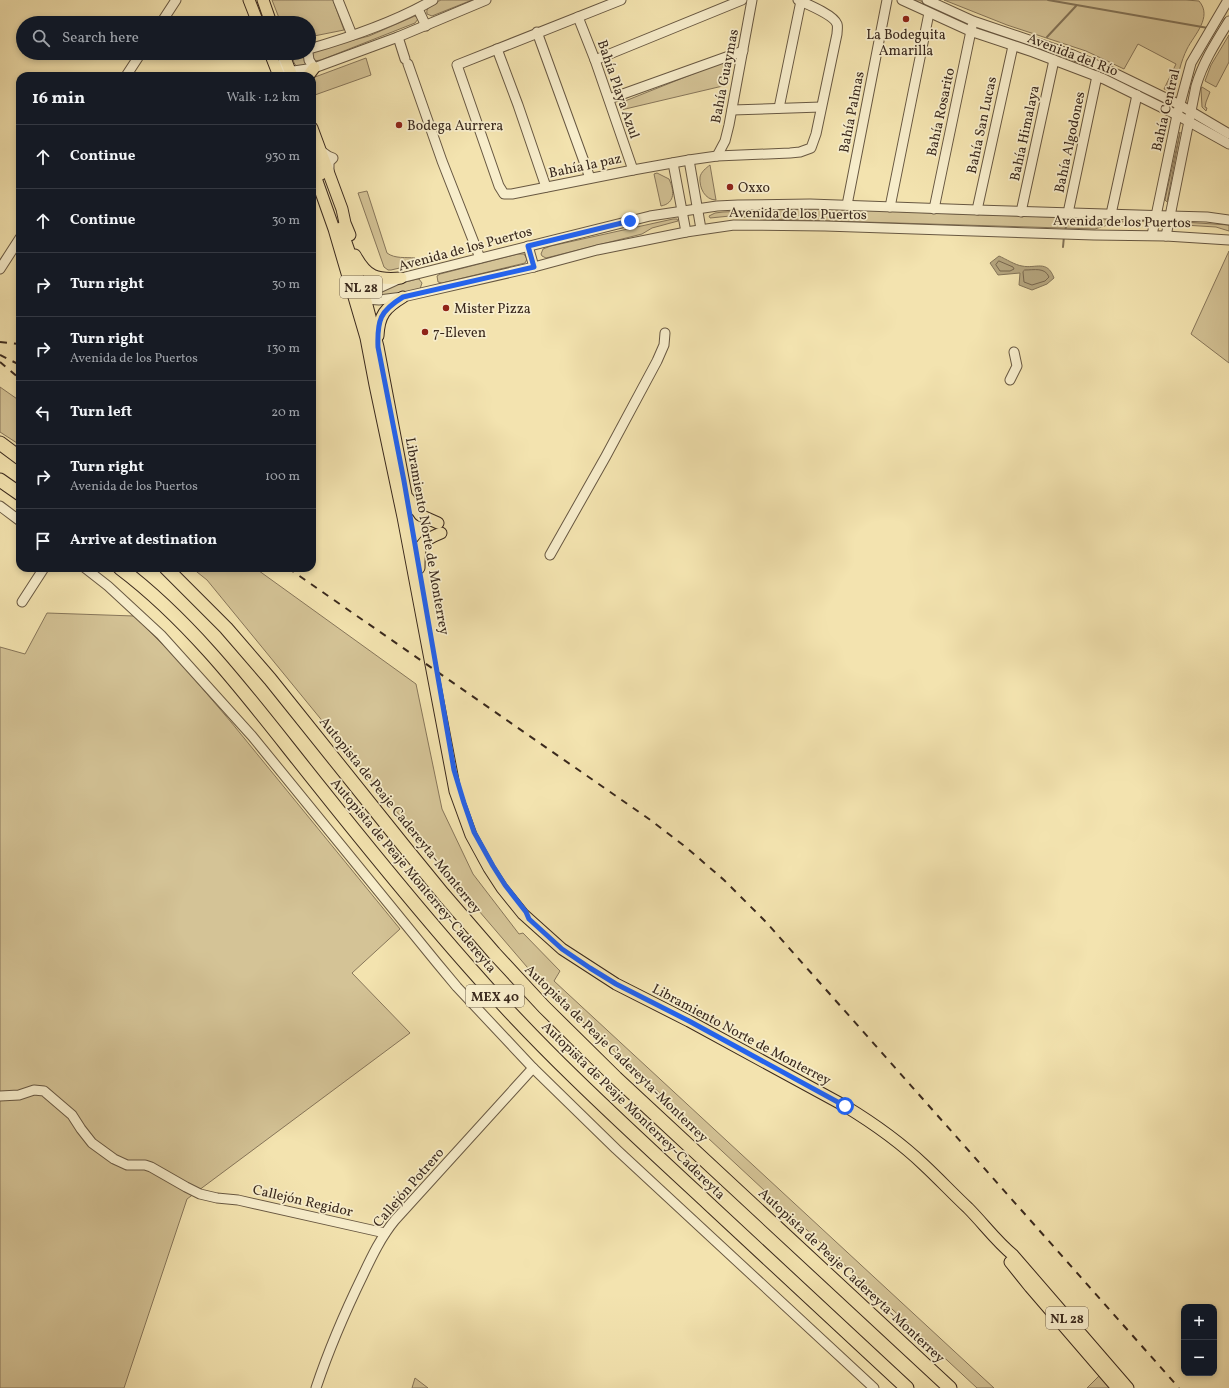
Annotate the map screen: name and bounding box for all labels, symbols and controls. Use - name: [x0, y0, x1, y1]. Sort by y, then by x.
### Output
- marker: La Bodeguita Amarilla: [901, 14, 911, 24]
- search box: [16, 16, 316, 60]
- place label: La Bodeguita Amarilla: [866, 26, 946, 61]
- icon: search: [30, 27, 52, 49]
- text: Search here: [62, 28, 139, 49]
- street label: Bahía Guaymas: [707, 28, 744, 125]
- street label: Avenida del Río: [1024, 29, 1121, 81]
- street label: Bahía Playa Azul: [592, 38, 643, 141]
- street label: Bahía Rosarito: [923, 66, 960, 158]
- street label: Bahía Central: [1148, 67, 1185, 153]
- street label: Bahía Palmas: [835, 70, 870, 155]
- street label: Bahía San Lucas: [963, 75, 1002, 176]
- street label: Bahía Himalaya: [1006, 84, 1045, 183]
- text: 16 min: [32, 87, 85, 110]
- text: Walk · 1.2 km: [226, 89, 300, 107]
- street label: Bahía Algodones: [1050, 90, 1090, 195]
- place label: Bodega Aurrera: [407, 117, 503, 136]
- marker: Bodega Aurrera: [394, 120, 404, 130]
- icon: ahead: [32, 146, 54, 168]
- text: Continue: [70, 146, 135, 167]
- text: 930 m: [265, 148, 300, 166]
- street label: Bahía la paz: [547, 149, 623, 183]
- place label: Oxxo: [738, 179, 770, 198]
- marker: Oxxo: [725, 182, 735, 192]
- street label: Avenida de los Puertos: [729, 204, 867, 225]
- icon: ahead: [32, 210, 54, 232]
- text: Continue: [70, 210, 135, 231]
- text: 30 m: [272, 212, 300, 230]
- route end: [621, 212, 639, 230]
- street label: Avenida de los Puertos: [1053, 212, 1191, 233]
- street label: Avenida de los Puertos: [396, 222, 534, 276]
- icon: right: [32, 274, 54, 296]
- text: Turn right: [70, 274, 144, 295]
- text: 30 m: [272, 276, 300, 294]
- road number: NL 28: [340, 276, 382, 298]
- place label: Mister Pizza: [454, 300, 531, 319]
- marker: Mister Pizza: [441, 303, 451, 313]
- place label: 7-Eleven: [433, 324, 486, 343]
- marker: 7-Eleven: [420, 327, 430, 337]
- text: Turn right: [70, 329, 144, 350]
- icon: right: [32, 338, 54, 360]
- text: 130 m: [267, 340, 300, 358]
- text: Avenida de los Puertos: [70, 350, 198, 368]
- icon: left: [32, 402, 54, 424]
- text: Turn left: [70, 402, 132, 423]
- text: 20 m: [271, 404, 300, 422]
- street label: Libramiento Norte de Monterrey: [400, 436, 453, 637]
- text: Turn right: [70, 457, 144, 478]
- icon: right: [32, 466, 54, 488]
- text: 100 m: [265, 468, 300, 486]
- text: Avenida de los Puertos: [70, 478, 198, 496]
- icon: arrive: [32, 530, 54, 552]
- text: Arrive at destination: [70, 530, 217, 551]
- street label: Autopista de Peaje Cadereyta-Monterrey: [314, 713, 486, 919]
- street label: Autopista de Peaje Monterrey-Cadereyta: [326, 775, 500, 977]
- street label: Autopista de Peaje Cadereyta-Monterrey: [520, 961, 712, 1148]
- street label: Libramiento Norte de Monterrey: [648, 980, 835, 1091]
- road number: MEX 40: [466, 985, 524, 1007]
- street label: Autopista de Peaje Monterrey-Cadereyta: [537, 1018, 729, 1204]
- route start: [836, 1097, 854, 1115]
- street label: Callejón Potrero: [369, 1144, 449, 1232]
- street label: Callejón Regidor: [251, 1181, 355, 1222]
- street label: Autopista de Peaje Cadereyta-Monterrey: [754, 1184, 949, 1368]
- map controls: [1181, 1304, 1217, 1376]
- button: +: [1181, 1304, 1217, 1340]
- road number: NL 28: [1046, 1307, 1088, 1329]
- button: −: [1181, 1340, 1217, 1376]

